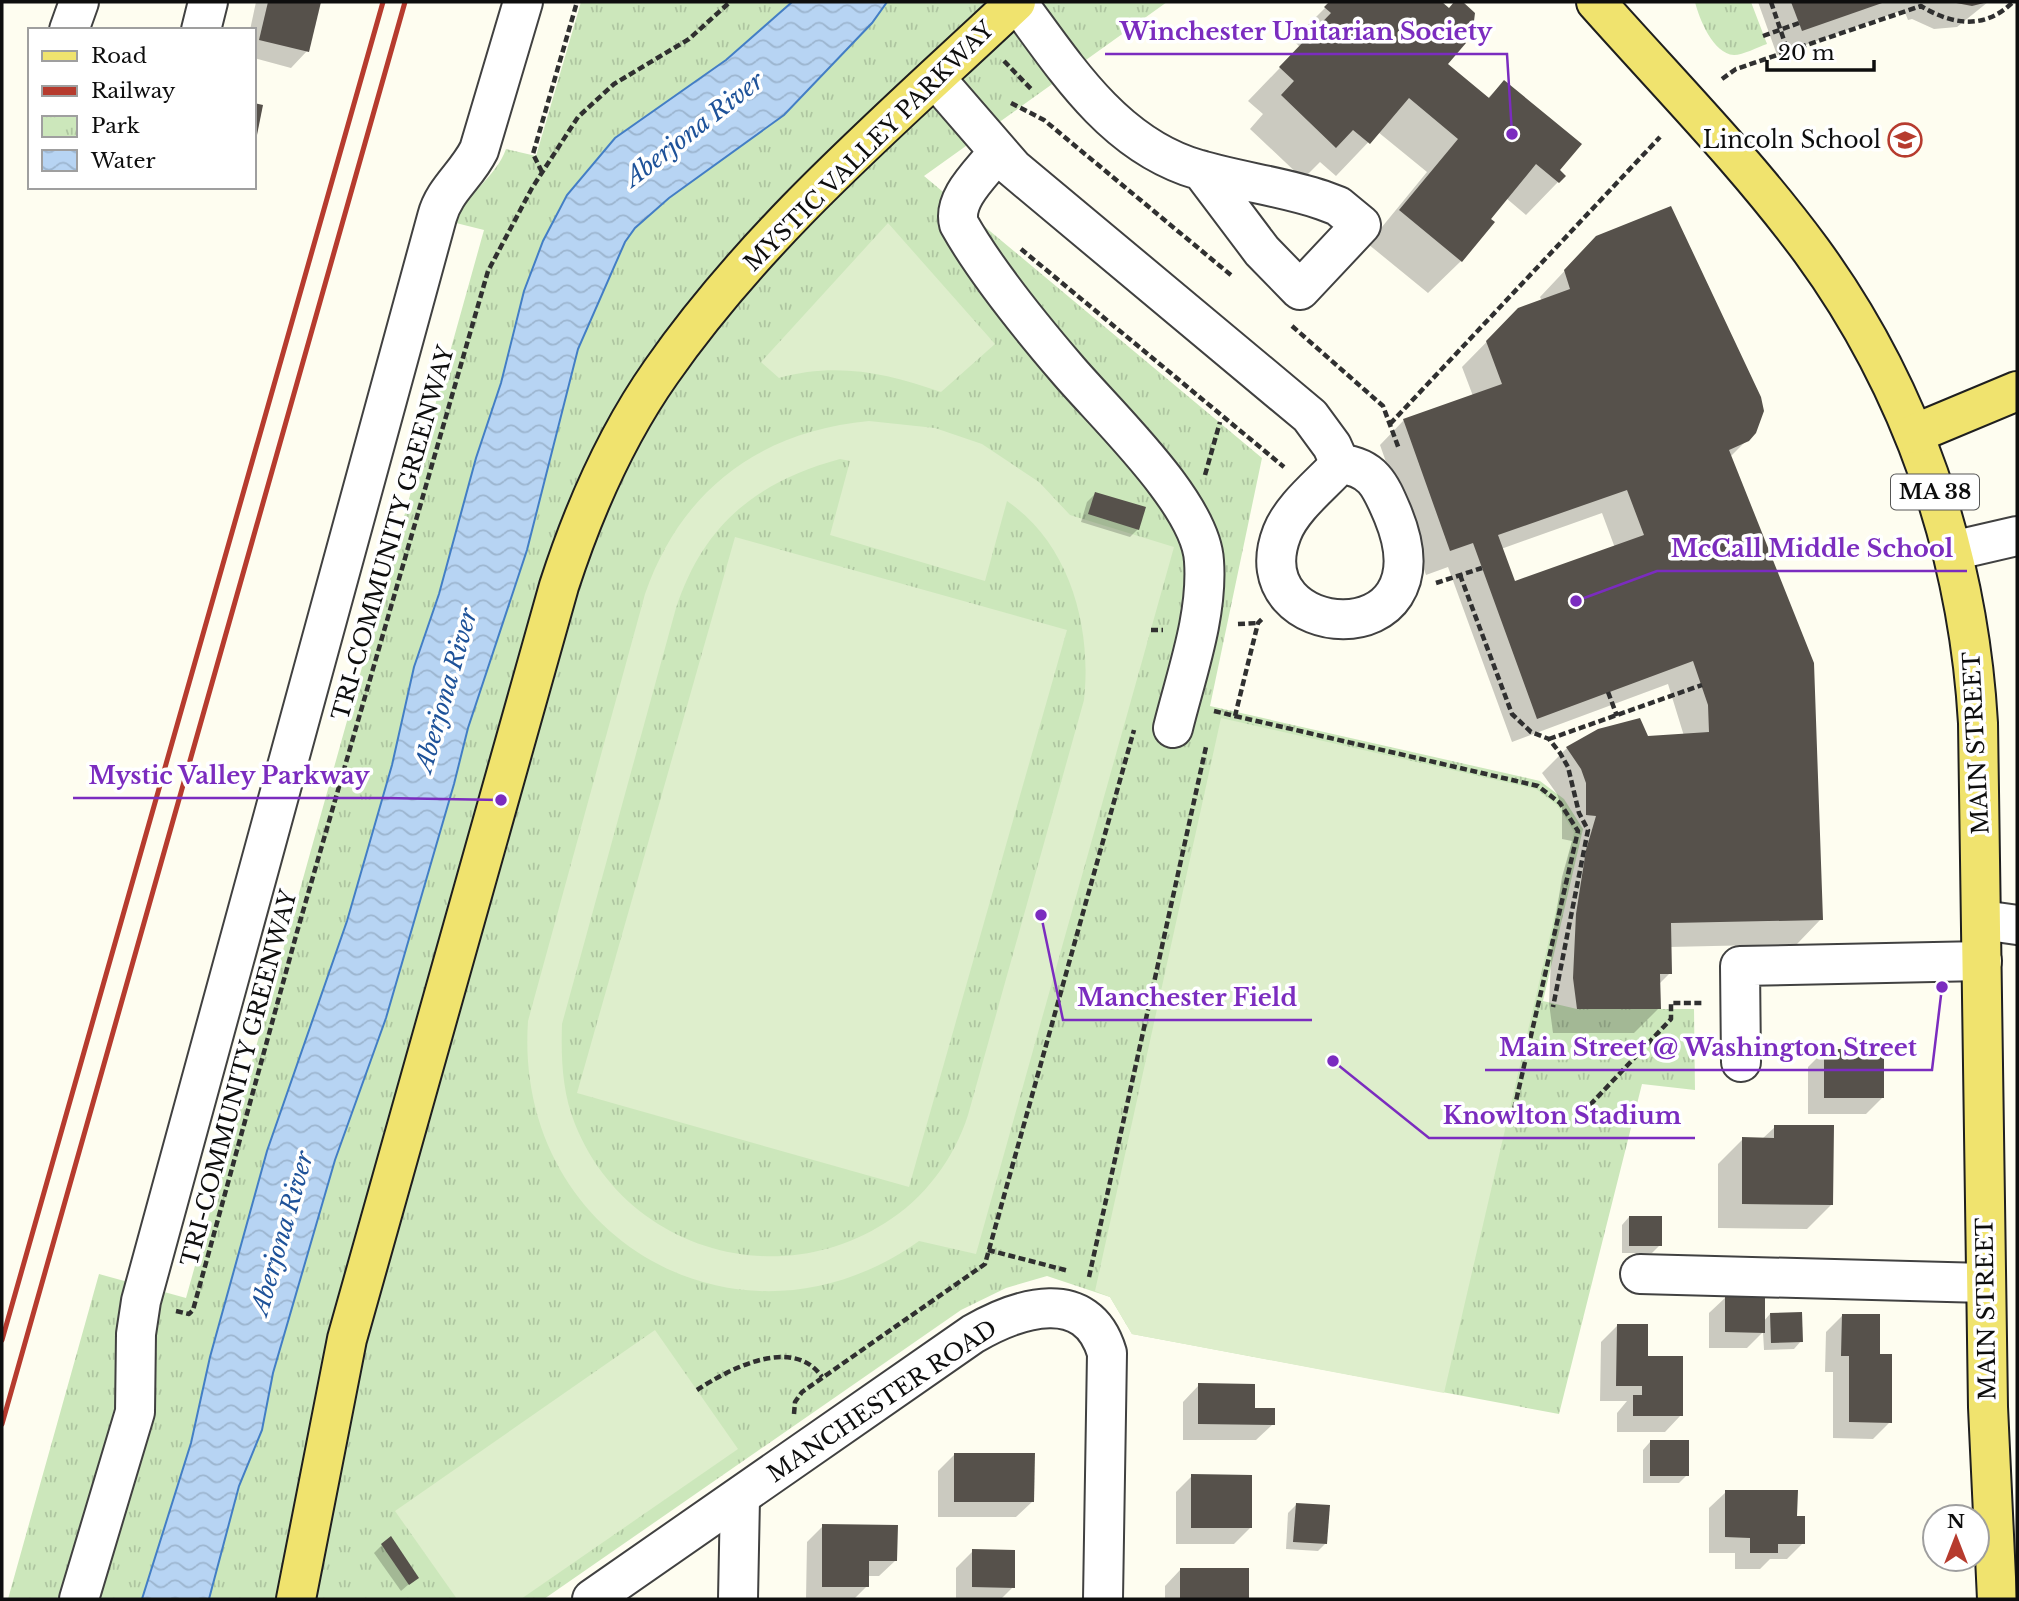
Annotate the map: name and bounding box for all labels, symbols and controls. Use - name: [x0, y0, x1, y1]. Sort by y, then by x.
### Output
- callout: Winchester Unitarian Society: [1105, 9, 1507, 54]
- street label: MYSTIC VALLEY PARKWAY: [738, 15, 1000, 277]
- text: Winchester Unitarian Society: [1119, 17, 1493, 46]
- legend: [28, 28, 256, 189]
- scale bar: [1767, 28, 1874, 72]
- text: 20 m: [1778, 40, 1835, 66]
- text: Road: [91, 43, 147, 69]
- water label: Aberjona River: [616, 65, 770, 194]
- text: Railway: [91, 78, 176, 104]
- text: Park: [91, 113, 140, 139]
- school or university icon: Lincoln School: [1886, 121, 1924, 159]
- place label: Lincoln School: [1703, 126, 1881, 154]
- text: Water: [90, 148, 155, 174]
- street label: TRI-COMMUNITY GREENWAY: [326, 342, 460, 724]
- road number: MA 38: [1891, 475, 1979, 510]
- callout: McCall Middle School: [1657, 526, 1967, 571]
- text: McCall Middle School: [1671, 534, 1954, 563]
- water label: Aberjona River: [408, 604, 483, 778]
- street label: MAIN STREET: [1957, 650, 1995, 835]
- callout: Mystic Valley Parkway: [73, 753, 384, 798]
- text: Mystic Valley Parkway: [89, 761, 370, 790]
- street label: TRI-COMMUNITY GREENWAY: [175, 887, 303, 1269]
- callout: Manchester Field: [1063, 975, 1312, 1020]
- text: Manchester Field: [1077, 983, 1297, 1012]
- callout: Main Street @ Washington Street: [1485, 1025, 1932, 1070]
- text: Main Street @ Washington Street: [1499, 1033, 1918, 1062]
- callout: Knowlton Stadium: [1429, 1093, 1695, 1138]
- text: Knowlton Stadium: [1443, 1101, 1682, 1130]
- water label: Aberjona River: [244, 1147, 319, 1321]
- street label: MAIN STREET: [1970, 1217, 2002, 1401]
- street label: MANCHESTER ROAD: [762, 1314, 1002, 1488]
- north arrow: [1921, 1503, 1991, 1573]
- text: N: [1947, 1510, 1965, 1533]

